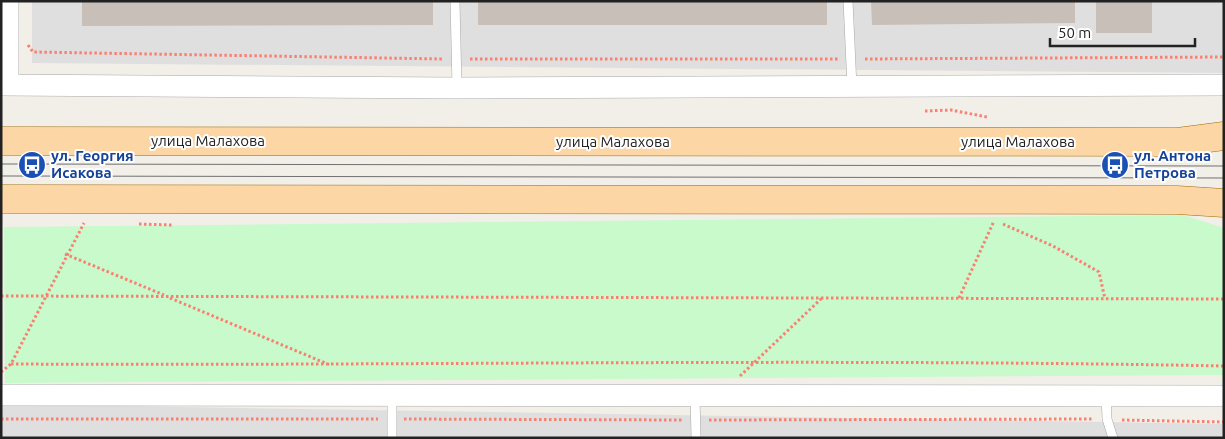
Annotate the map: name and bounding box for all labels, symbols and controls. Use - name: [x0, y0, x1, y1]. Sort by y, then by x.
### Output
- scale bar: [1050, 15, 1195, 47]
- text: 50 m: [1058, 24, 1091, 41]
- street label: улица Малахова: [151, 132, 265, 149]
- street label: улица Малахова: [556, 133, 670, 150]
- street label: улица Малахова: [961, 133, 1075, 150]
- place label: ул. Георгия Исакова: [51, 147, 134, 181]
- place label: ул. Антона Петрова: [1134, 147, 1211, 181]
- bus stop icon: ул. Георгия Исакова: [17, 150, 47, 180]
- bus stop icon: ул. Антона Петрова: [1100, 150, 1130, 180]

